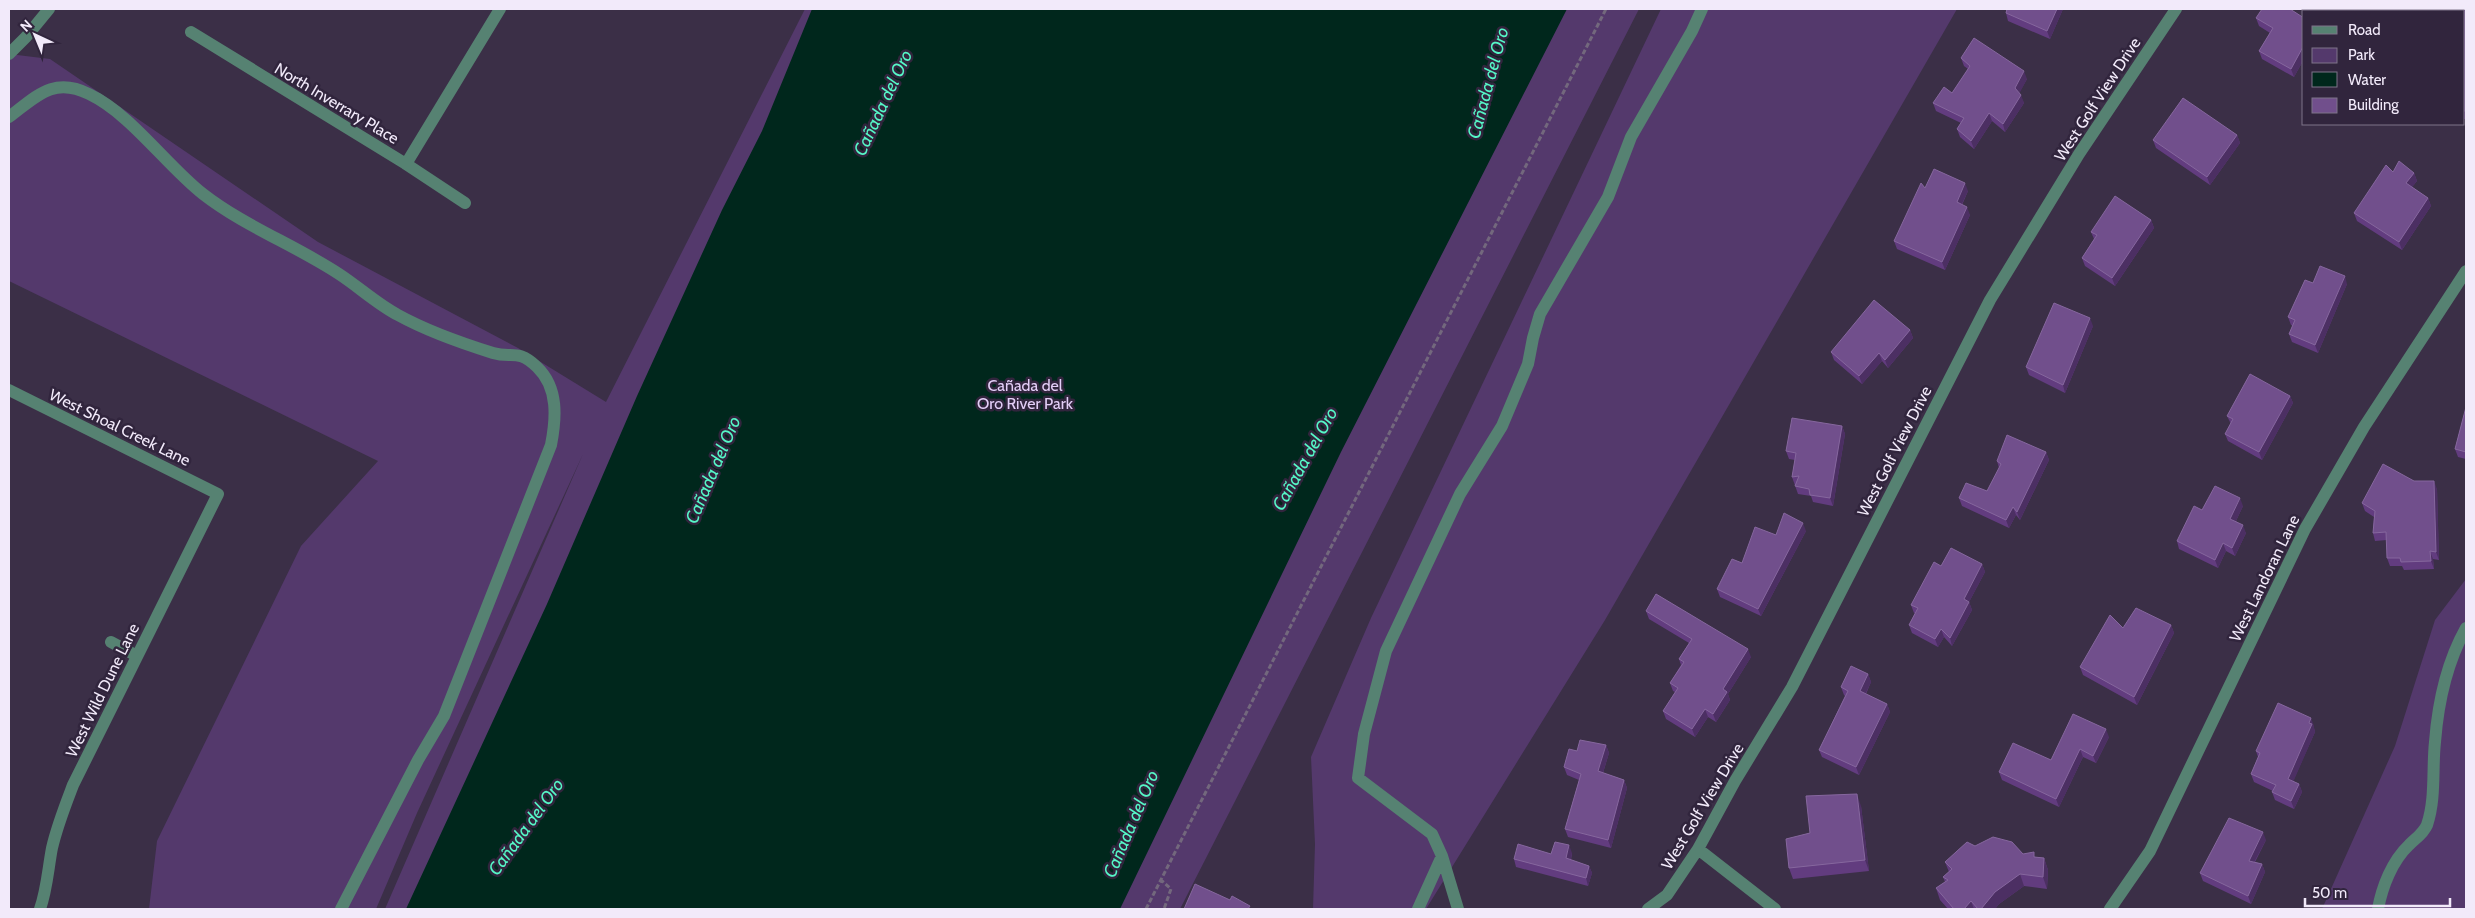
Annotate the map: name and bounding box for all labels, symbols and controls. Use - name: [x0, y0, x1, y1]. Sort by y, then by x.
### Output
- north arrow: [10, 10, 60, 60]
- legend: [2302, 10, 2465, 125]
- text: N: [16, 16, 36, 36]
- text: Road: [2348, 21, 2381, 39]
- water label: Cañada del Oro: [1463, 25, 1513, 141]
- street label: West Golf View Drive: [2050, 34, 2144, 165]
- text: Park: [2348, 46, 2375, 64]
- water label: Cañada del Oro: [849, 47, 917, 159]
- street label: North Inverrary Place: [271, 59, 402, 148]
- text: Water: [2348, 71, 2386, 89]
- text: Building: [2348, 96, 2399, 114]
- park label: Cañada del Oro River Park: [977, 376, 1074, 413]
- street label: West Golf View Drive: [1853, 383, 1936, 520]
- street label: West Shoal Creek Lane: [46, 385, 193, 470]
- water label: Cañada del Oro: [1268, 404, 1342, 514]
- water label: Cañada del Oro: [681, 413, 745, 527]
- street label: West Landoran Lane: [2226, 512, 2303, 645]
- street label: West Wild Dune Lane: [62, 620, 143, 760]
- street label: West Golf View Drive: [1657, 740, 1748, 873]
- water label: Cañada del Oro: [1099, 767, 1163, 881]
- water label: Cañada del Oro: [484, 774, 568, 880]
- scale bar: [2305, 876, 2450, 908]
- text: 50 m: [2312, 884, 2347, 902]

